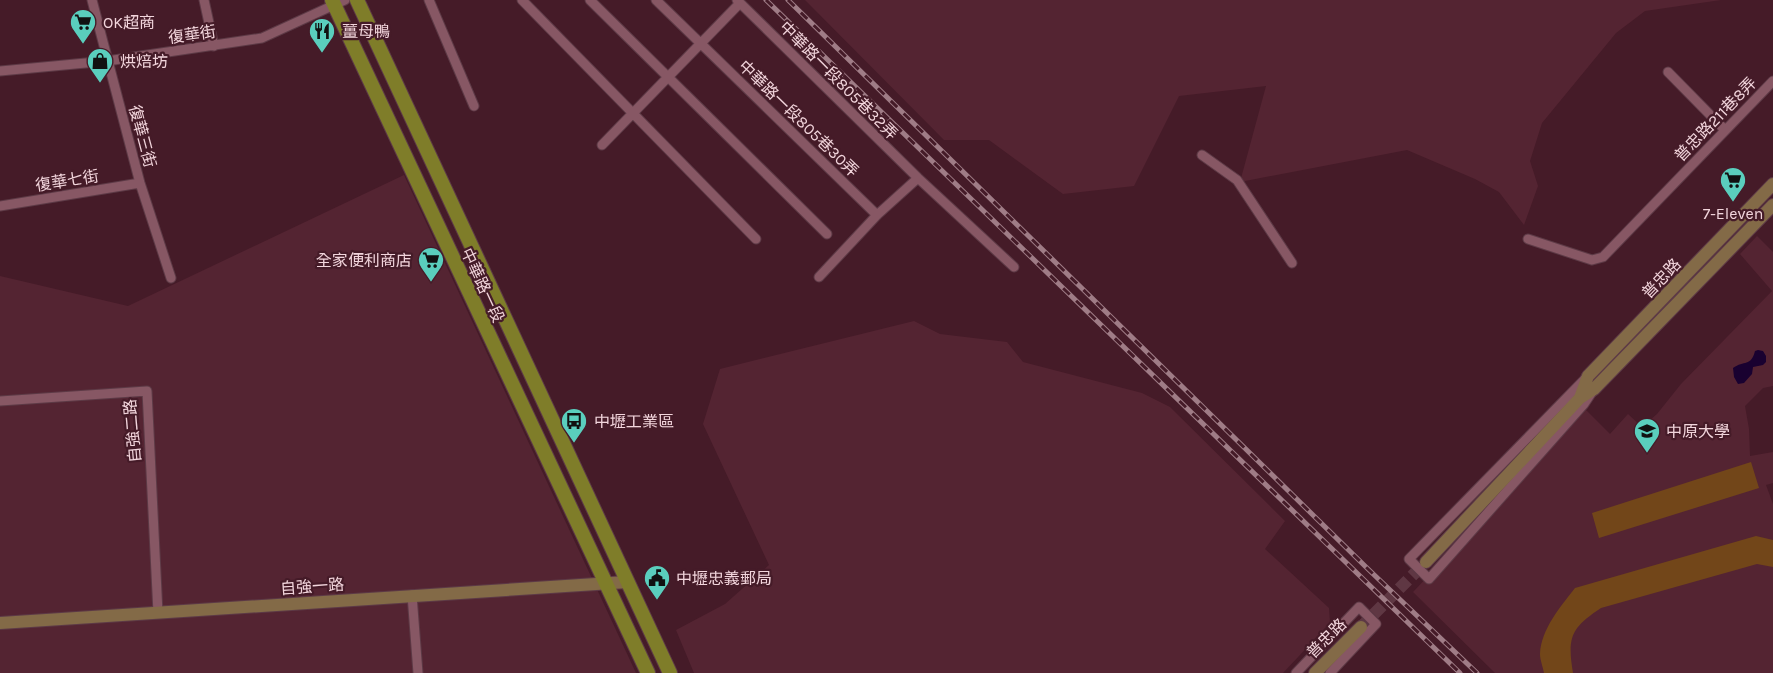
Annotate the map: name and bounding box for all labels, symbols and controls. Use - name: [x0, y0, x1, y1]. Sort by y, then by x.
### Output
- supermarket icon: OK超商: [68, 7, 98, 45]
- place label: OK超商: [103, 13, 155, 32]
- restaurant icon: 薑母鴨: [307, 16, 337, 54]
- street label: 中華路一段805巷32弄: [776, 17, 902, 143]
- street label: 復華街: [167, 22, 217, 47]
- place label: 薑母鴨: [342, 22, 390, 41]
- shop icon: 烘焙坊: [85, 46, 115, 84]
- place label: 烘焙坊: [120, 52, 168, 71]
- street label: 中華路一段805巷30弄: [735, 56, 863, 181]
- street label: 普忠路211巷8弄: [1670, 73, 1760, 165]
- street label: 復華三街: [125, 103, 160, 170]
- supermarket icon: 7-Eleven: [1718, 165, 1748, 203]
- street label: 復華七街: [34, 166, 100, 195]
- place label: 7-Eleven: [1703, 204, 1763, 223]
- supermarket icon: 全家便利商店: [416, 245, 446, 283]
- street label: 中華路一段: [457, 245, 508, 325]
- place label: 全家便利商店: [316, 251, 412, 270]
- street label: 普忠路: [1638, 254, 1685, 302]
- street label: 自強二路: [120, 398, 145, 464]
- bus stop icon: 中壢工業區: [559, 406, 589, 444]
- place label: 中壢工業區: [594, 412, 674, 431]
- school or university icon: 中原大學: [1632, 416, 1662, 454]
- place label: 中原大學: [1666, 422, 1730, 441]
- public building icon: 中壢忠義郵局: [642, 563, 672, 601]
- place label: 中壢忠義郵局: [676, 569, 772, 588]
- street label: 自強一路: [279, 575, 345, 598]
- street label: 普忠路: [1303, 615, 1350, 662]

